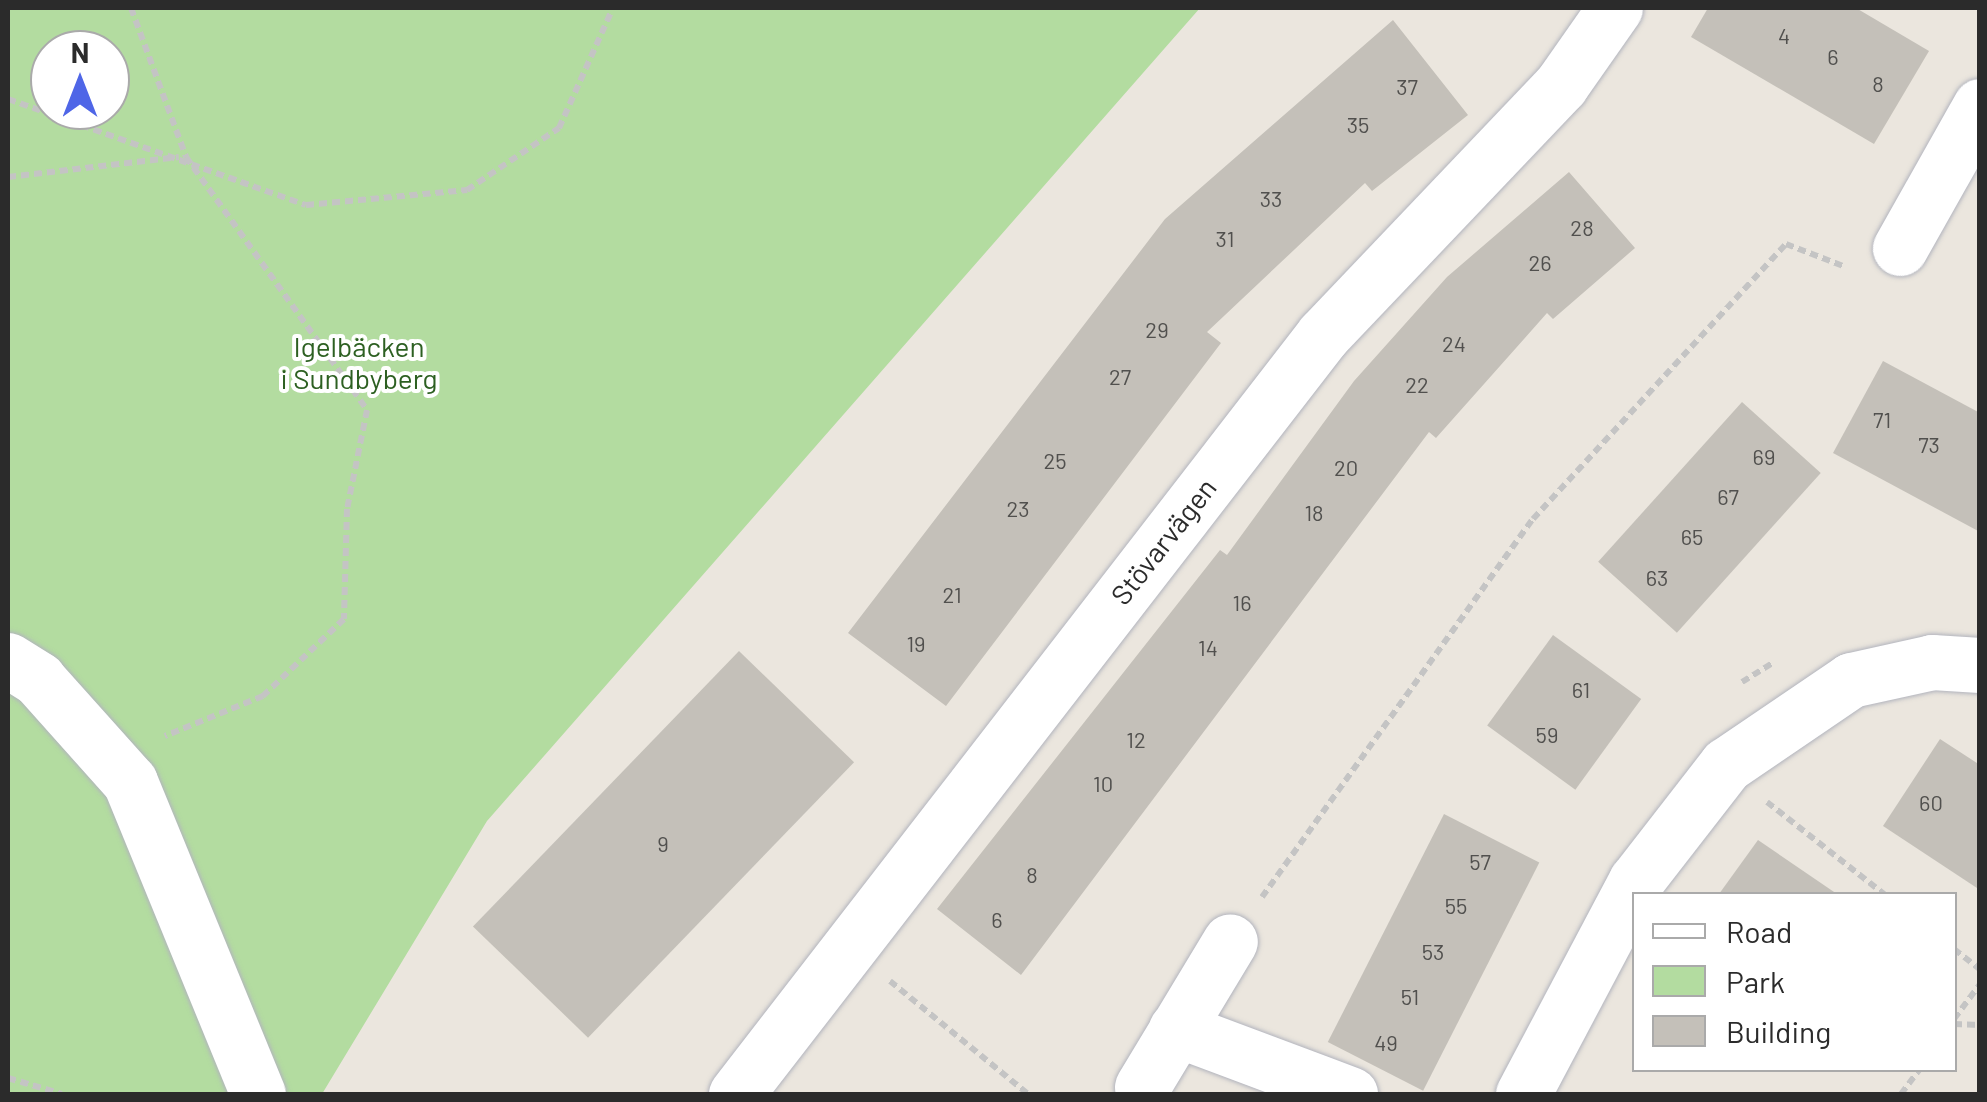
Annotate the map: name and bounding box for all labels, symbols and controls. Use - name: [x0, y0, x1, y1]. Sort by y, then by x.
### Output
- house number: 4: [1778, 23, 1790, 49]
- north arrow: [30, 30, 130, 130]
- text: N: [71, 35, 89, 69]
- house number: 6: [1827, 44, 1839, 70]
- house number: 8: [1872, 71, 1884, 97]
- house number: 37: [1396, 74, 1418, 100]
- house number: 35: [1347, 112, 1369, 138]
- house number: 33: [1260, 186, 1282, 212]
- house number: 28: [1570, 215, 1594, 241]
- house number: 31: [1216, 226, 1234, 252]
- house number: 26: [1528, 250, 1552, 276]
- house number: 29: [1145, 317, 1169, 343]
- park label: Igelbäcken i Sundbyberg: [280, 329, 438, 395]
- house number: 24: [1442, 331, 1466, 357]
- house number: 27: [1109, 364, 1131, 390]
- house number: 22: [1405, 372, 1429, 398]
- house number: 71: [1873, 407, 1891, 433]
- house number: 73: [1918, 432, 1940, 458]
- house number: 69: [1753, 444, 1775, 470]
- house number: 25: [1043, 448, 1067, 474]
- house number: 20: [1334, 455, 1358, 481]
- street label: Stövarvägen: [1103, 471, 1223, 611]
- house number: 67: [1717, 484, 1739, 510]
- house number: 23: [1007, 496, 1029, 522]
- house number: 18: [1304, 500, 1324, 526]
- house number: 65: [1681, 524, 1703, 550]
- house number: 63: [1646, 565, 1668, 591]
- house number: 21: [942, 582, 962, 608]
- house number: 16: [1232, 590, 1252, 616]
- house number: 19: [906, 631, 926, 657]
- house number: 14: [1198, 635, 1218, 661]
- house number: 61: [1572, 677, 1590, 703]
- house number: 59: [1536, 722, 1558, 748]
- house number: 12: [1126, 727, 1146, 753]
- house number: 10: [1093, 771, 1113, 797]
- house number: 60: [1919, 790, 1943, 816]
- house number: 9: [657, 831, 669, 857]
- house number: 57: [1469, 849, 1491, 875]
- house number: 8: [1026, 862, 1038, 888]
- legend: [1632, 892, 1957, 1072]
- house number: 55: [1445, 893, 1467, 919]
- house number: 6: [991, 907, 1003, 933]
- text: Road: [1726, 913, 1792, 949]
- house number: 53: [1422, 939, 1444, 965]
- text: Park: [1726, 963, 1785, 999]
- house number: 51: [1401, 984, 1419, 1010]
- text: Building: [1726, 1013, 1831, 1049]
- house number: 49: [1374, 1030, 1398, 1056]

